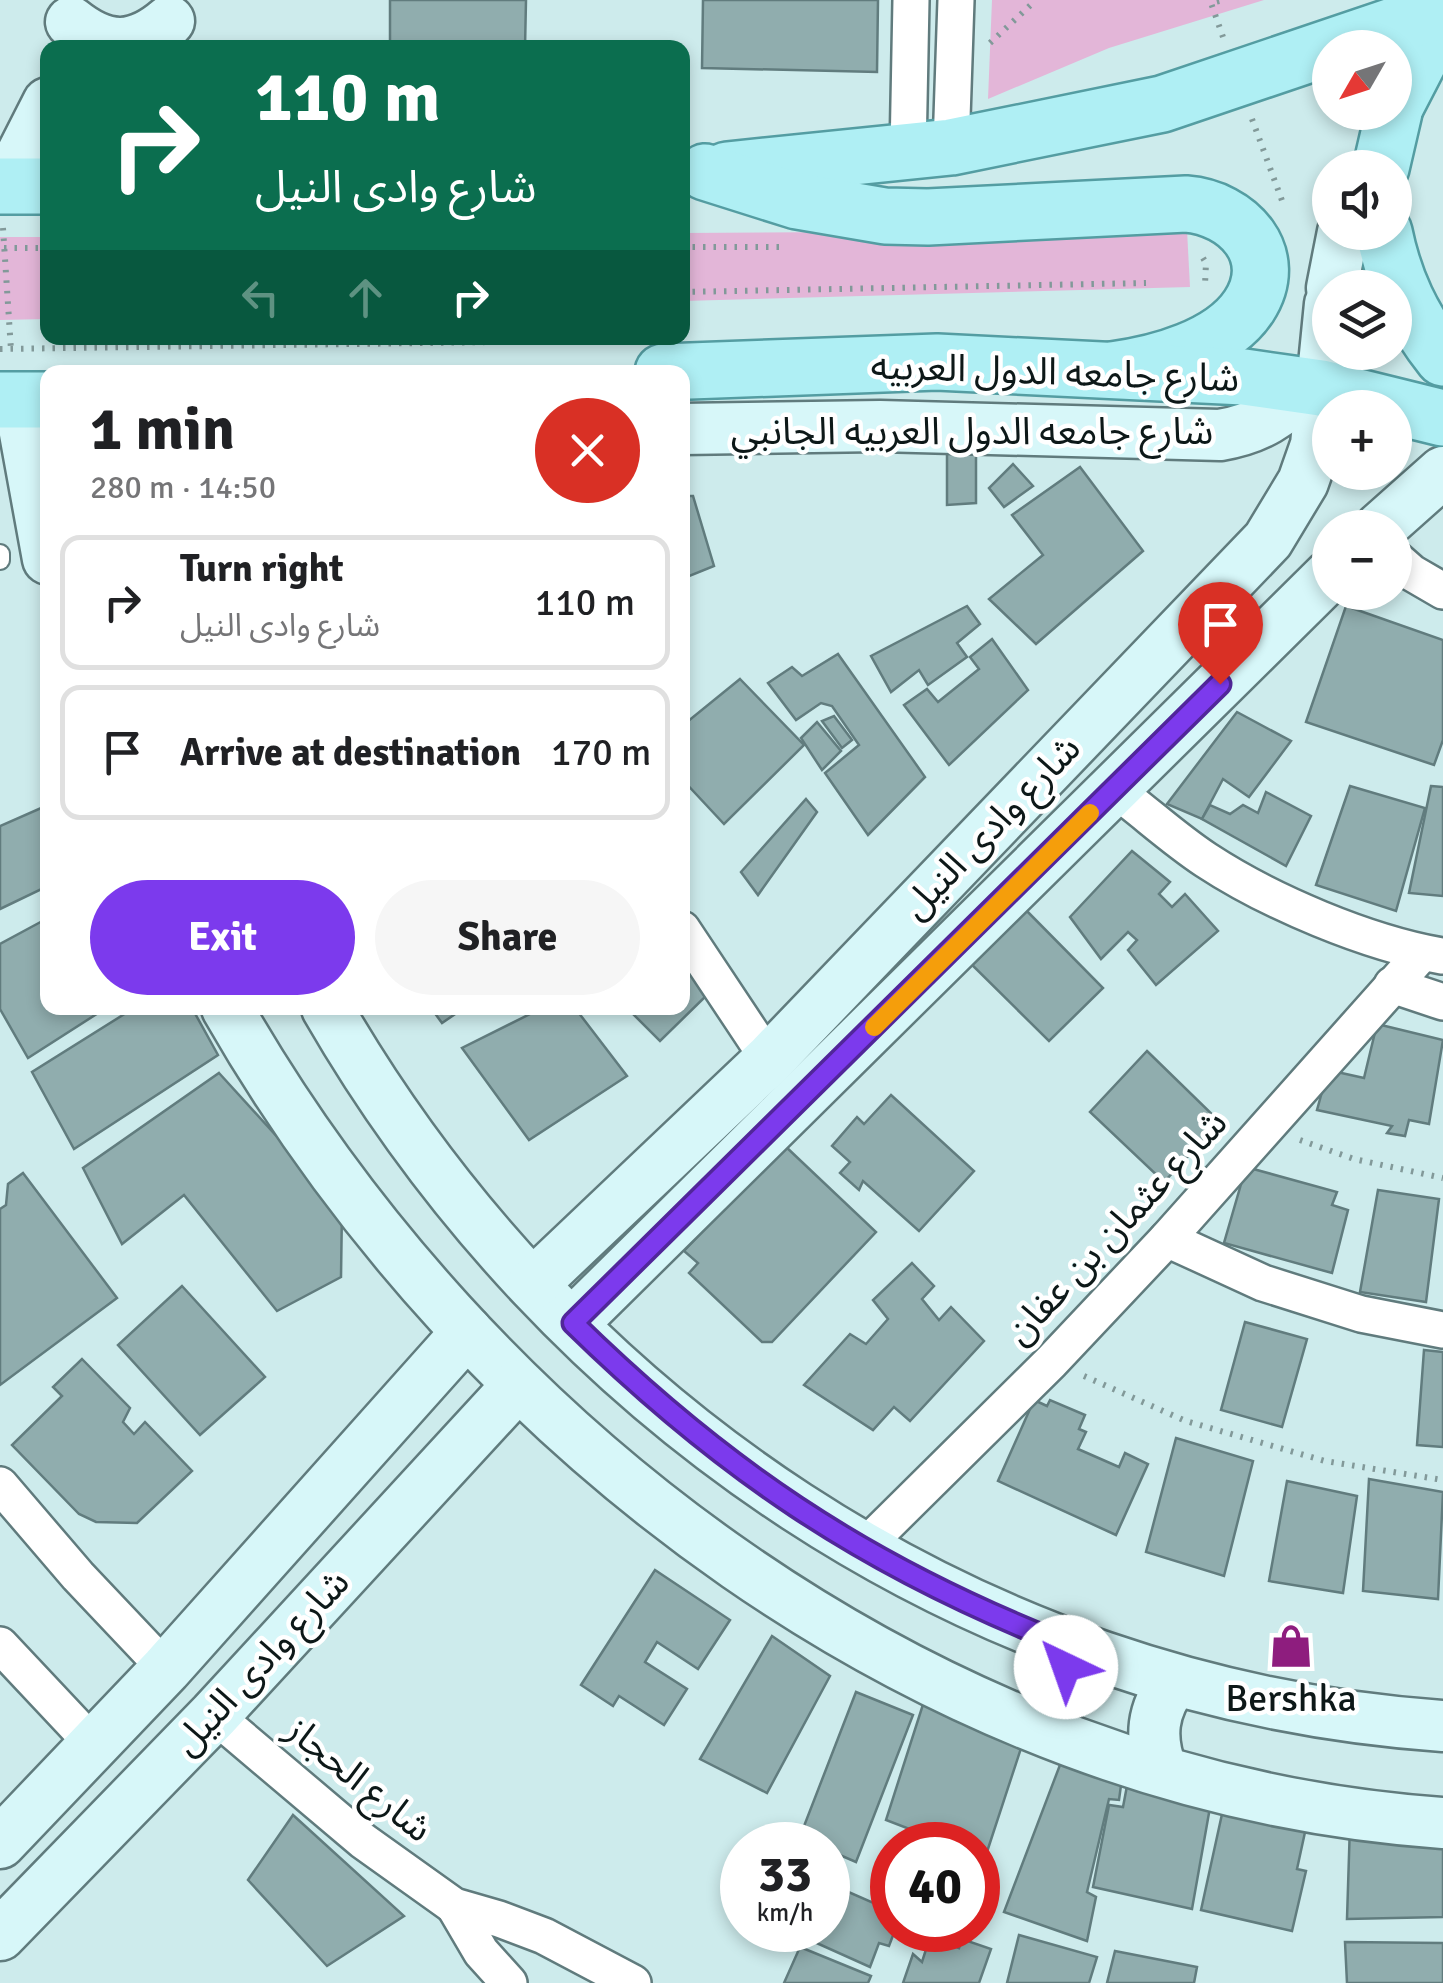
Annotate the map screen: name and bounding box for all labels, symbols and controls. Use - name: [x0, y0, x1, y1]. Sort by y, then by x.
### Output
- north arrow: [1312, 30, 1412, 130]
- map controls: [1312, 30, 1412, 610]
- text: 110 m: [255, 54, 440, 140]
- icon: right: [90, 80, 220, 210]
- button: sound: [1312, 150, 1412, 250]
- text: شارع وادى النيل: [255, 160, 536, 215]
- icon: left: [233, 270, 288, 325]
- icon: ahead: [338, 270, 393, 325]
- icon: right: [443, 270, 498, 325]
- button: layers: [1312, 270, 1412, 370]
- street label: شارع جامعه الدول العربيه: [870, 342, 1240, 406]
- button: +: [1312, 390, 1412, 490]
- text: 1 min: [90, 393, 235, 467]
- button: close: [535, 398, 640, 503]
- street label: شارع جامعه الدول العربيه الجانبي: [731, 408, 1213, 459]
- text: 280 m · 14:50: [90, 468, 276, 507]
- button: −: [1312, 510, 1412, 610]
- text: Turn right: [180, 545, 344, 592]
- icon: right: [95, 575, 150, 630]
- text: 110 m: [535, 579, 635, 626]
- pin: [1178, 582, 1263, 685]
- icon: arrive: [1193, 597, 1248, 652]
- text: شارع وادى النيل: [180, 606, 380, 645]
- icon: arrive: [95, 725, 150, 780]
- street label: شارع وادى النيل: [892, 725, 1093, 932]
- text: Arrive at destination: [180, 729, 521, 776]
- text: 170 m: [551, 729, 651, 776]
- button: Exit: [90, 880, 355, 995]
- button: Share: [375, 880, 640, 995]
- street label: شارع عثمان بن عفان: [995, 1100, 1240, 1357]
- street label: شارع وادى النيل: [163, 1559, 362, 1768]
- position arrow: [1014, 1615, 1118, 1719]
- shop icon: Bershka: [1267, 1622, 1315, 1670]
- place label: Bershka: [1225, 1675, 1357, 1722]
- street label: شارع الحجاز: [273, 1705, 442, 1855]
- speed limit sign: 40: [870, 1822, 1000, 1952]
- text: 33: [758, 1844, 812, 1906]
- text: km/h: [757, 1897, 813, 1928]

